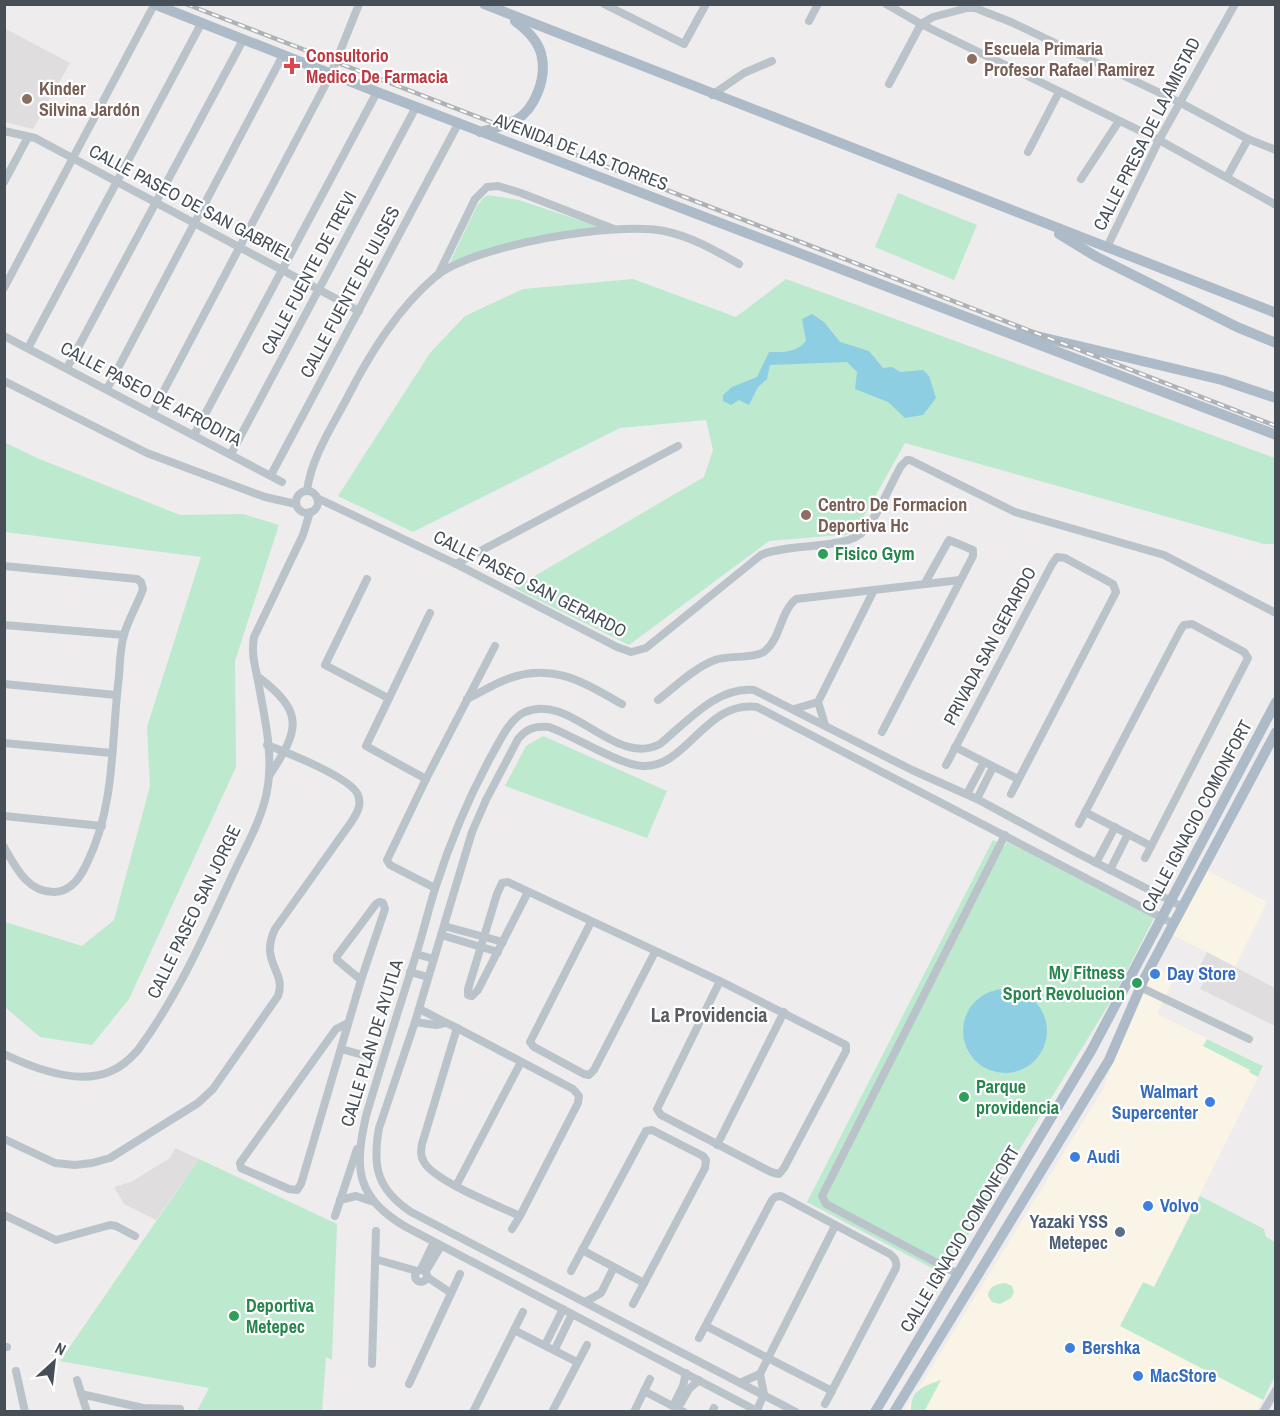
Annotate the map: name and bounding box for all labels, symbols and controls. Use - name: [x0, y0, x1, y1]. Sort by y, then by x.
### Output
- street label: CALLE PRESA DE LA AMISTAD: [1087, 33, 1206, 235]
- place label: Escuela Primaria Profesor Rafael Ramirez: [984, 36, 1155, 82]
- place label: Consultorio Medico De Farmacia: [306, 43, 449, 89]
- marker: Escuela Primaria Profesor Rafael Ramirez: [965, 52, 979, 66]
- marker: Consultorio Medico De Farmacia: [283, 57, 301, 75]
- place label: Kinder Silvina Jardón: [39, 76, 140, 122]
- marker: Kinder Silvina Jardón: [20, 92, 34, 106]
- street label: AVENIDA DE LAS TORRES: [490, 106, 672, 196]
- street label: CALLE PASEO DE SAN GABRIEL: [85, 138, 298, 267]
- street label: CALLE FUENTE DE TREVI: [255, 187, 362, 359]
- street label: CALLE FUENTE DE ULISES: [294, 201, 406, 382]
- street label: CALLE PASEO DE AFRODITA: [56, 335, 246, 452]
- place label: Centro De Formacion Deportiva Hc: [818, 492, 967, 538]
- marker: Centro De Formacion Deportiva Hc: [799, 508, 813, 522]
- street label: CALLE PASEO SAN GERARDO: [429, 524, 631, 643]
- place label: Fisico Gym: [835, 541, 915, 566]
- marker: Fisico Gym: [816, 547, 830, 561]
- street label: PRIVADA SAN GERARDO: [937, 562, 1042, 729]
- street label: CALLE IGNACIO COMONFORT: [1135, 716, 1258, 916]
- street label: CALLE PASEO SAN JORGE: [141, 821, 246, 1003]
- street label: CALLE PLAN DE AYUTLA: [334, 956, 409, 1130]
- place label: My Fitness Sport Revolucion: [1003, 960, 1125, 1006]
- place label: Day Store: [1167, 961, 1236, 986]
- marker: Day Store: [1148, 967, 1162, 981]
- marker: My Fitness Sport Revolucion: [1130, 976, 1144, 990]
- district label: La Providencia: [651, 1001, 767, 1028]
- place label: Parque providencia: [976, 1074, 1060, 1120]
- place label: Walmart Supercenter: [1112, 1079, 1198, 1125]
- marker: Parque providencia: [957, 1090, 971, 1104]
- marker: Walmart Supercenter: [1203, 1095, 1217, 1109]
- street label: CALLE IGNACIO COMONFORT: [894, 1141, 1025, 1337]
- place label: Audi: [1087, 1144, 1120, 1169]
- marker: Audi: [1068, 1150, 1082, 1164]
- place label: Volvo: [1160, 1193, 1199, 1218]
- marker: Volvo: [1141, 1199, 1155, 1213]
- place label: Yazaki YSS Metepec: [1029, 1209, 1108, 1255]
- marker: Yazaki YSS Metepec: [1113, 1225, 1127, 1239]
- place label: Deportiva Metepec: [246, 1293, 315, 1339]
- marker: Deportiva Metepec: [227, 1309, 241, 1323]
- north arrow: [24, 1332, 84, 1392]
- place label: Bershka: [1082, 1335, 1141, 1360]
- text: N: [52, 1337, 70, 1361]
- marker: Bershka: [1063, 1341, 1077, 1355]
- place label: MacStore: [1150, 1363, 1216, 1388]
- marker: MacStore: [1131, 1369, 1145, 1383]

